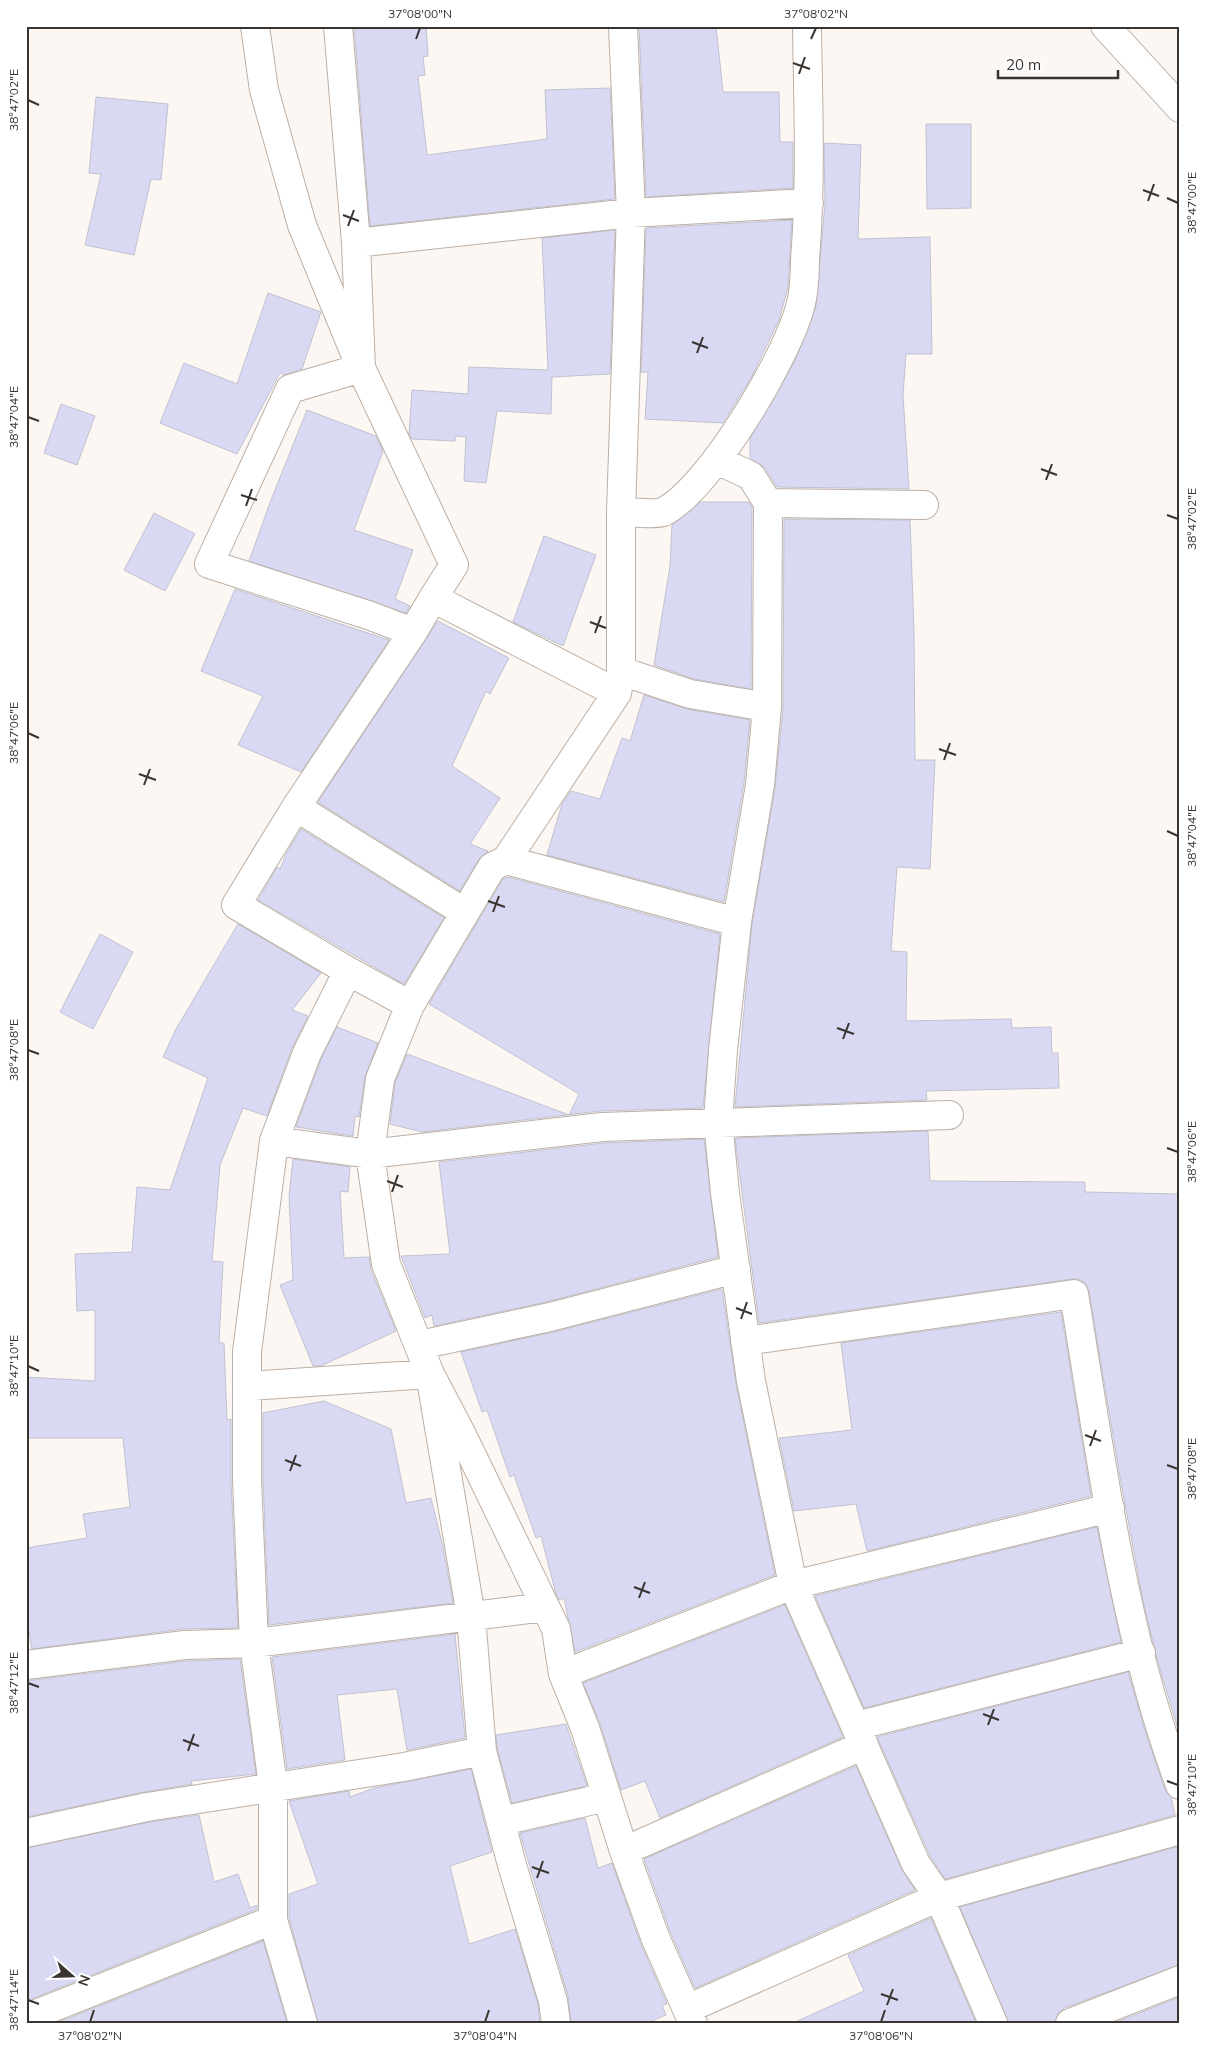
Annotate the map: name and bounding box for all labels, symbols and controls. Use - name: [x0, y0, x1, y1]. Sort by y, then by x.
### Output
- text: 37°08'00"N: [388, 6, 452, 21]
- text: 37°08'02"N: [784, 6, 848, 21]
- scale bar: [998, 48, 1118, 80]
- text: 20 m: [1006, 55, 1041, 74]
- text: 38°47'02"E: [6, 69, 21, 131]
- text: 38°47'00"E: [1184, 172, 1199, 234]
- text: 38°47'04"E: [6, 386, 21, 448]
- text: 38°47'02"E: [1184, 488, 1199, 550]
- text: 38°47'06"E: [6, 702, 21, 764]
- text: 38°47'04"E: [1184, 805, 1199, 867]
- text: 38°47'08"E: [6, 1019, 21, 1081]
- text: 38°47'06"E: [1184, 1121, 1199, 1183]
- text: 38°47'10"E: [6, 1335, 21, 1397]
- text: 38°47'08"E: [1184, 1438, 1199, 1500]
- text: 38°47'12"E: [6, 1652, 21, 1714]
- text: 38°47'10"E: [1184, 1754, 1199, 1816]
- north arrow: [48, 1952, 98, 2002]
- text: 38°47'14"E: [6, 1969, 21, 2031]
- text: N: [74, 1972, 94, 1988]
- text: 37°08'02"N: [58, 2028, 122, 2043]
- text: 37°08'04"N: [453, 2028, 517, 2043]
- text: 37°08'06"N: [849, 2028, 913, 2043]

